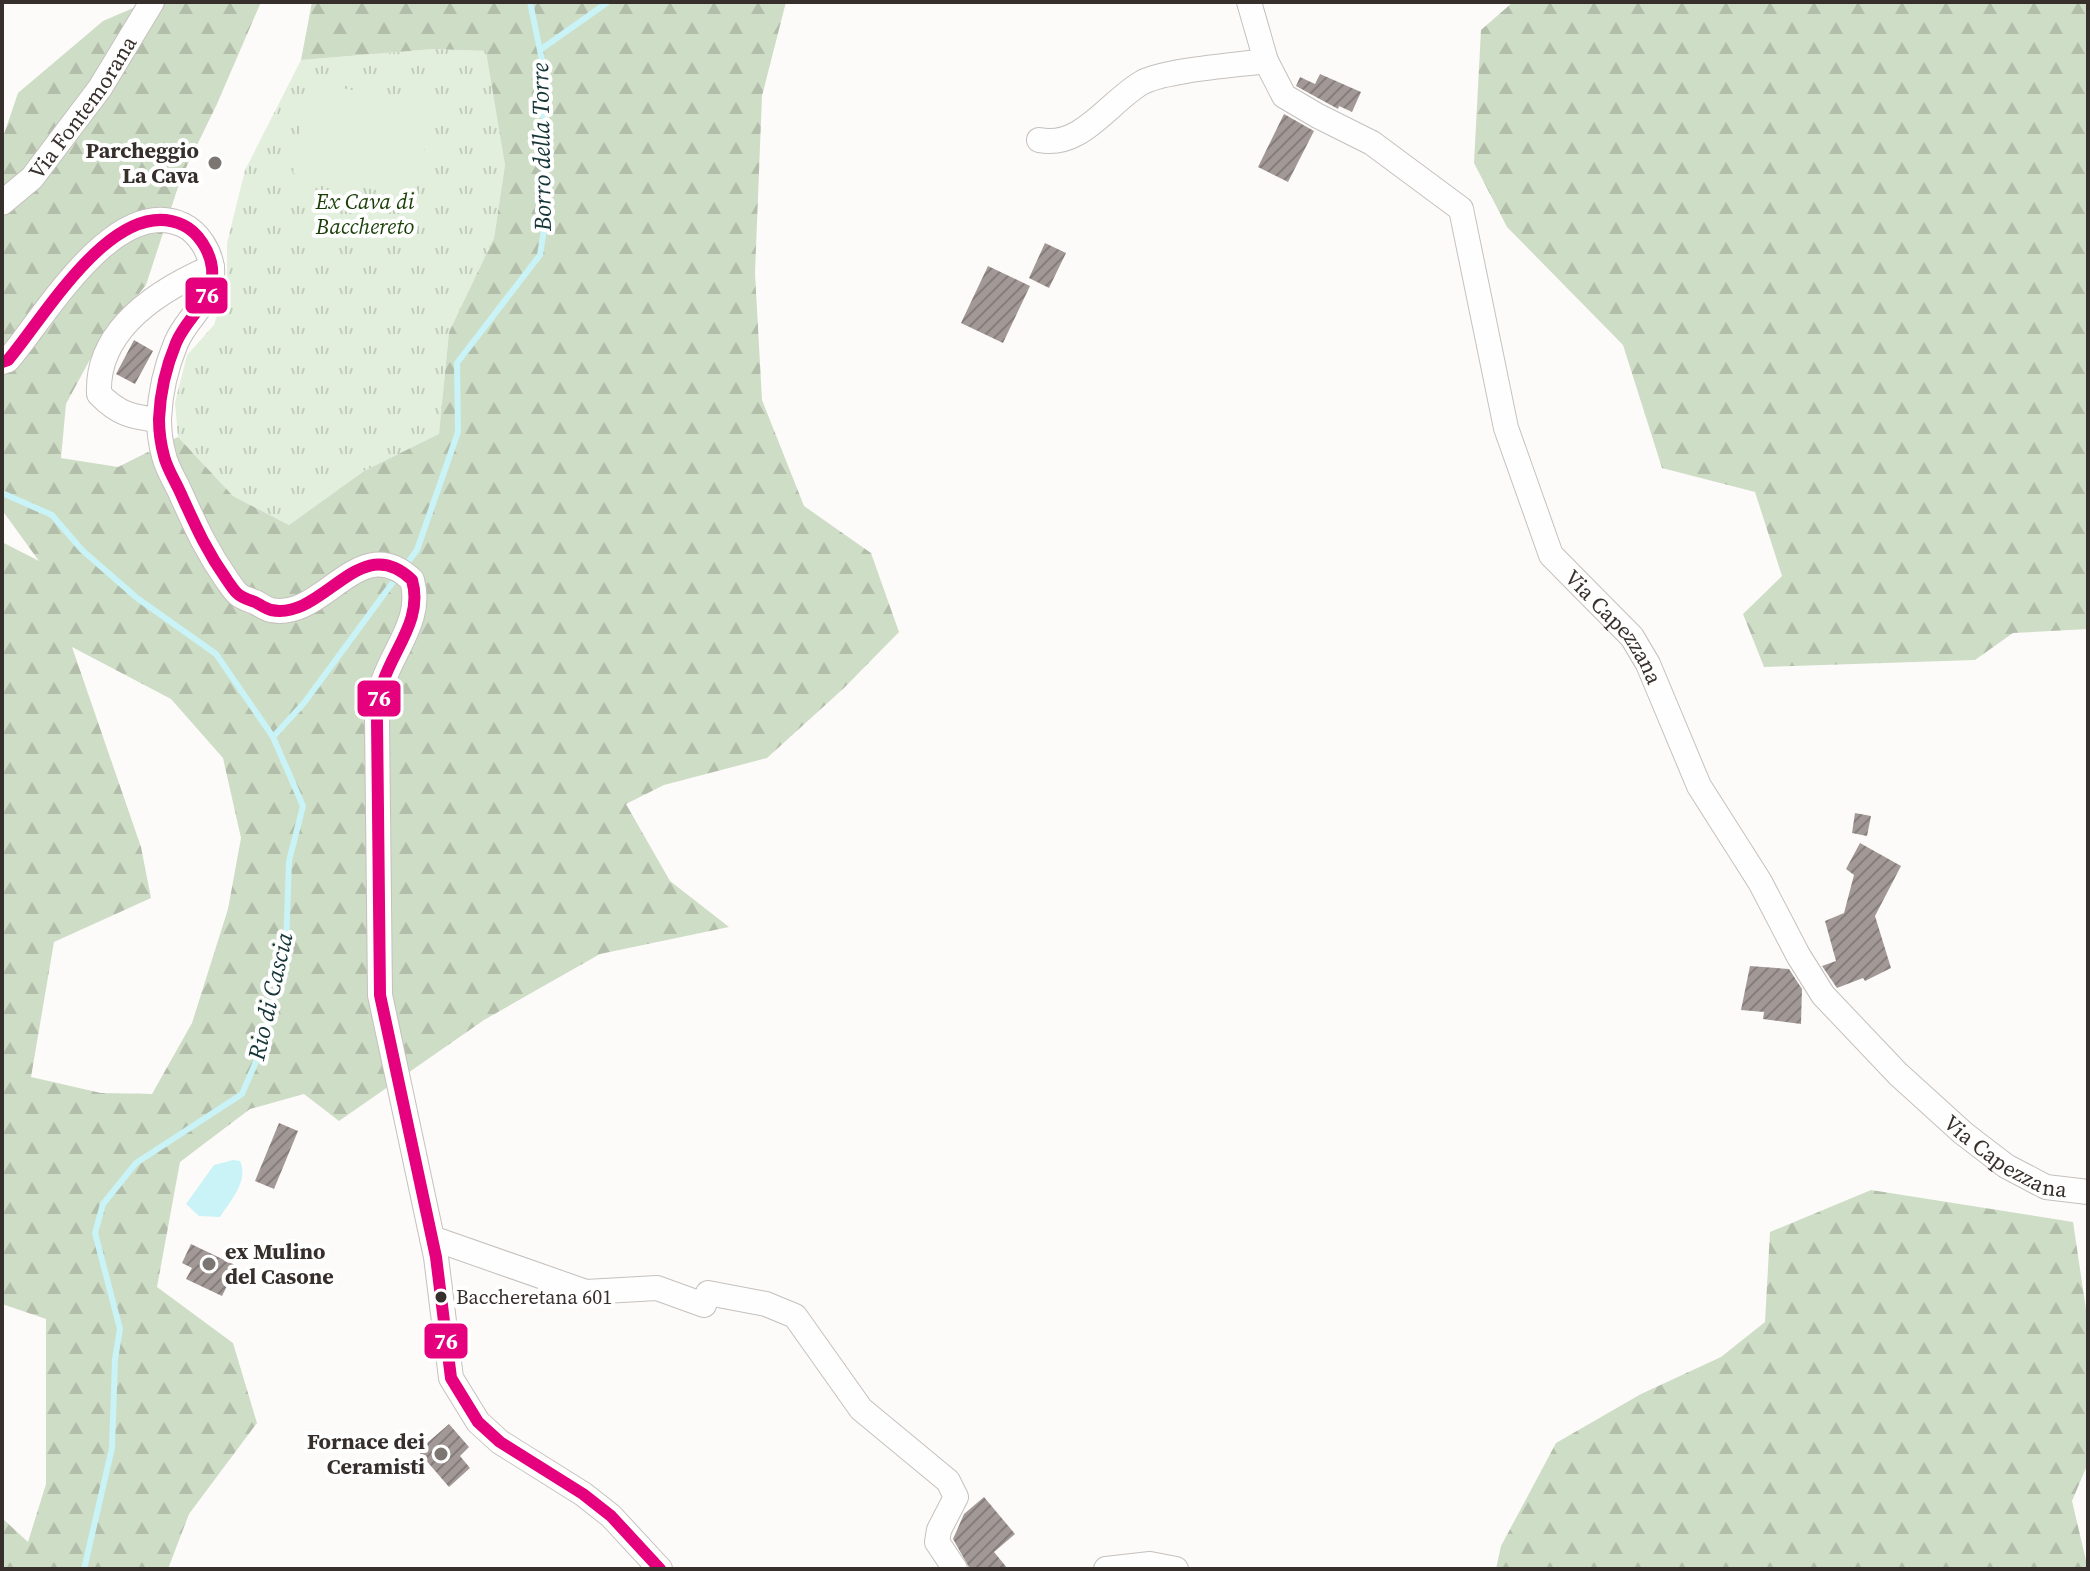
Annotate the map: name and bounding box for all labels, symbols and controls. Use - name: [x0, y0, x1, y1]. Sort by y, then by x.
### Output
- street label: Via Fontemorana: [21, 29, 144, 185]
- water label: Borro della Torre: [523, 62, 559, 233]
- place label: Parcheggio La Cava: [86, 135, 199, 190]
- marker: Parcheggio La Cava: [206, 154, 224, 172]
- park label: Ex Cava di Bacchereto: [315, 186, 415, 241]
- line badge: 76: [184, 276, 229, 315]
- text: 76: [195, 280, 219, 310]
- street label: Via Capezzana: [1558, 563, 1670, 689]
- line badge: 76: [356, 679, 402, 718]
- text: 76: [367, 683, 391, 713]
- water label: Rio di Cascia: [239, 928, 301, 1064]
- street label: Via Capezzana: [1937, 1108, 2069, 1204]
- place label: ex Mulino del Casone: [225, 1236, 334, 1291]
- marker: ex Mulino del Casone: [200, 1255, 218, 1273]
- place label: Baccheretana 601: [456, 1283, 612, 1311]
- marker: Baccheretana 601: [433, 1289, 449, 1305]
- line badge: 76: [423, 1322, 469, 1360]
- text: 76: [434, 1326, 458, 1356]
- place label: Fornace dei Ceramisti: [307, 1426, 425, 1481]
- marker: Fornace dei Ceramisti: [432, 1445, 450, 1463]

